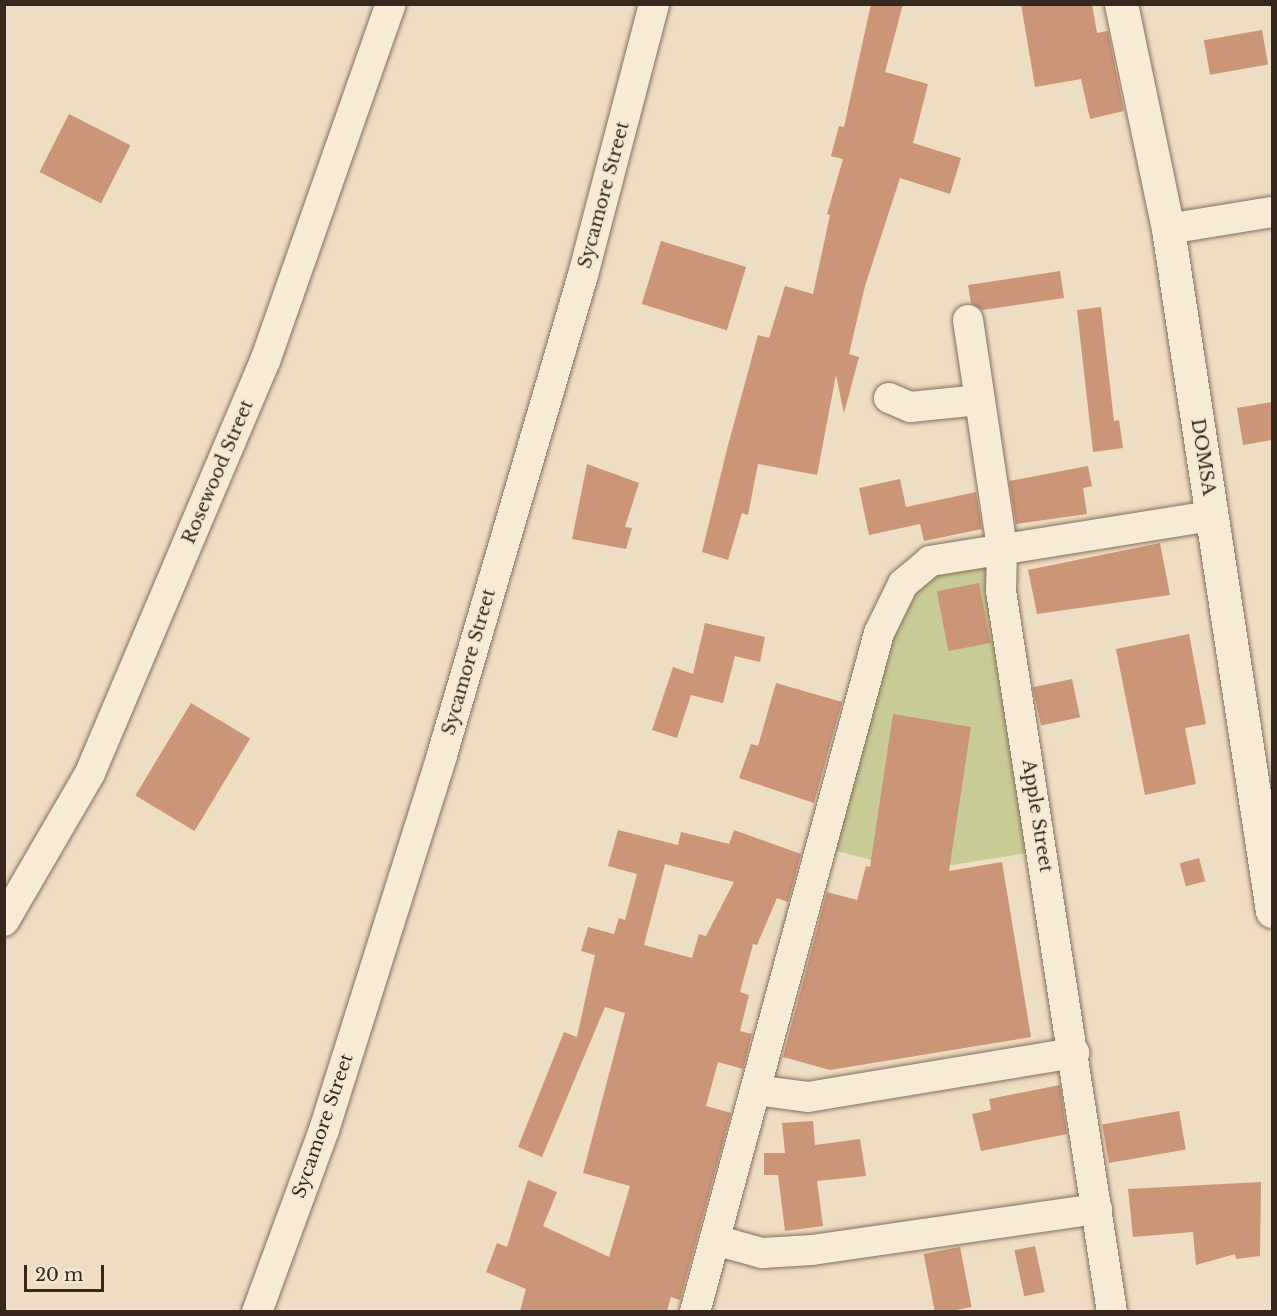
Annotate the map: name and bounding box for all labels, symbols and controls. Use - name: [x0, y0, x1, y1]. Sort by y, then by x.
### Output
- street label: Sycamore Street: [574, 119, 634, 271]
- street label: Rosewood Street: [178, 397, 258, 547]
- street label: DOMSA: [1186, 417, 1220, 497]
- street label: Sycamore Street: [438, 586, 500, 738]
- street label: Apple Street: [1017, 758, 1057, 874]
- street label: Sycamore Street: [288, 1051, 358, 1201]
- scale bar: [27, 1253, 106, 1291]
- text: 20 m: [35, 1264, 83, 1286]

